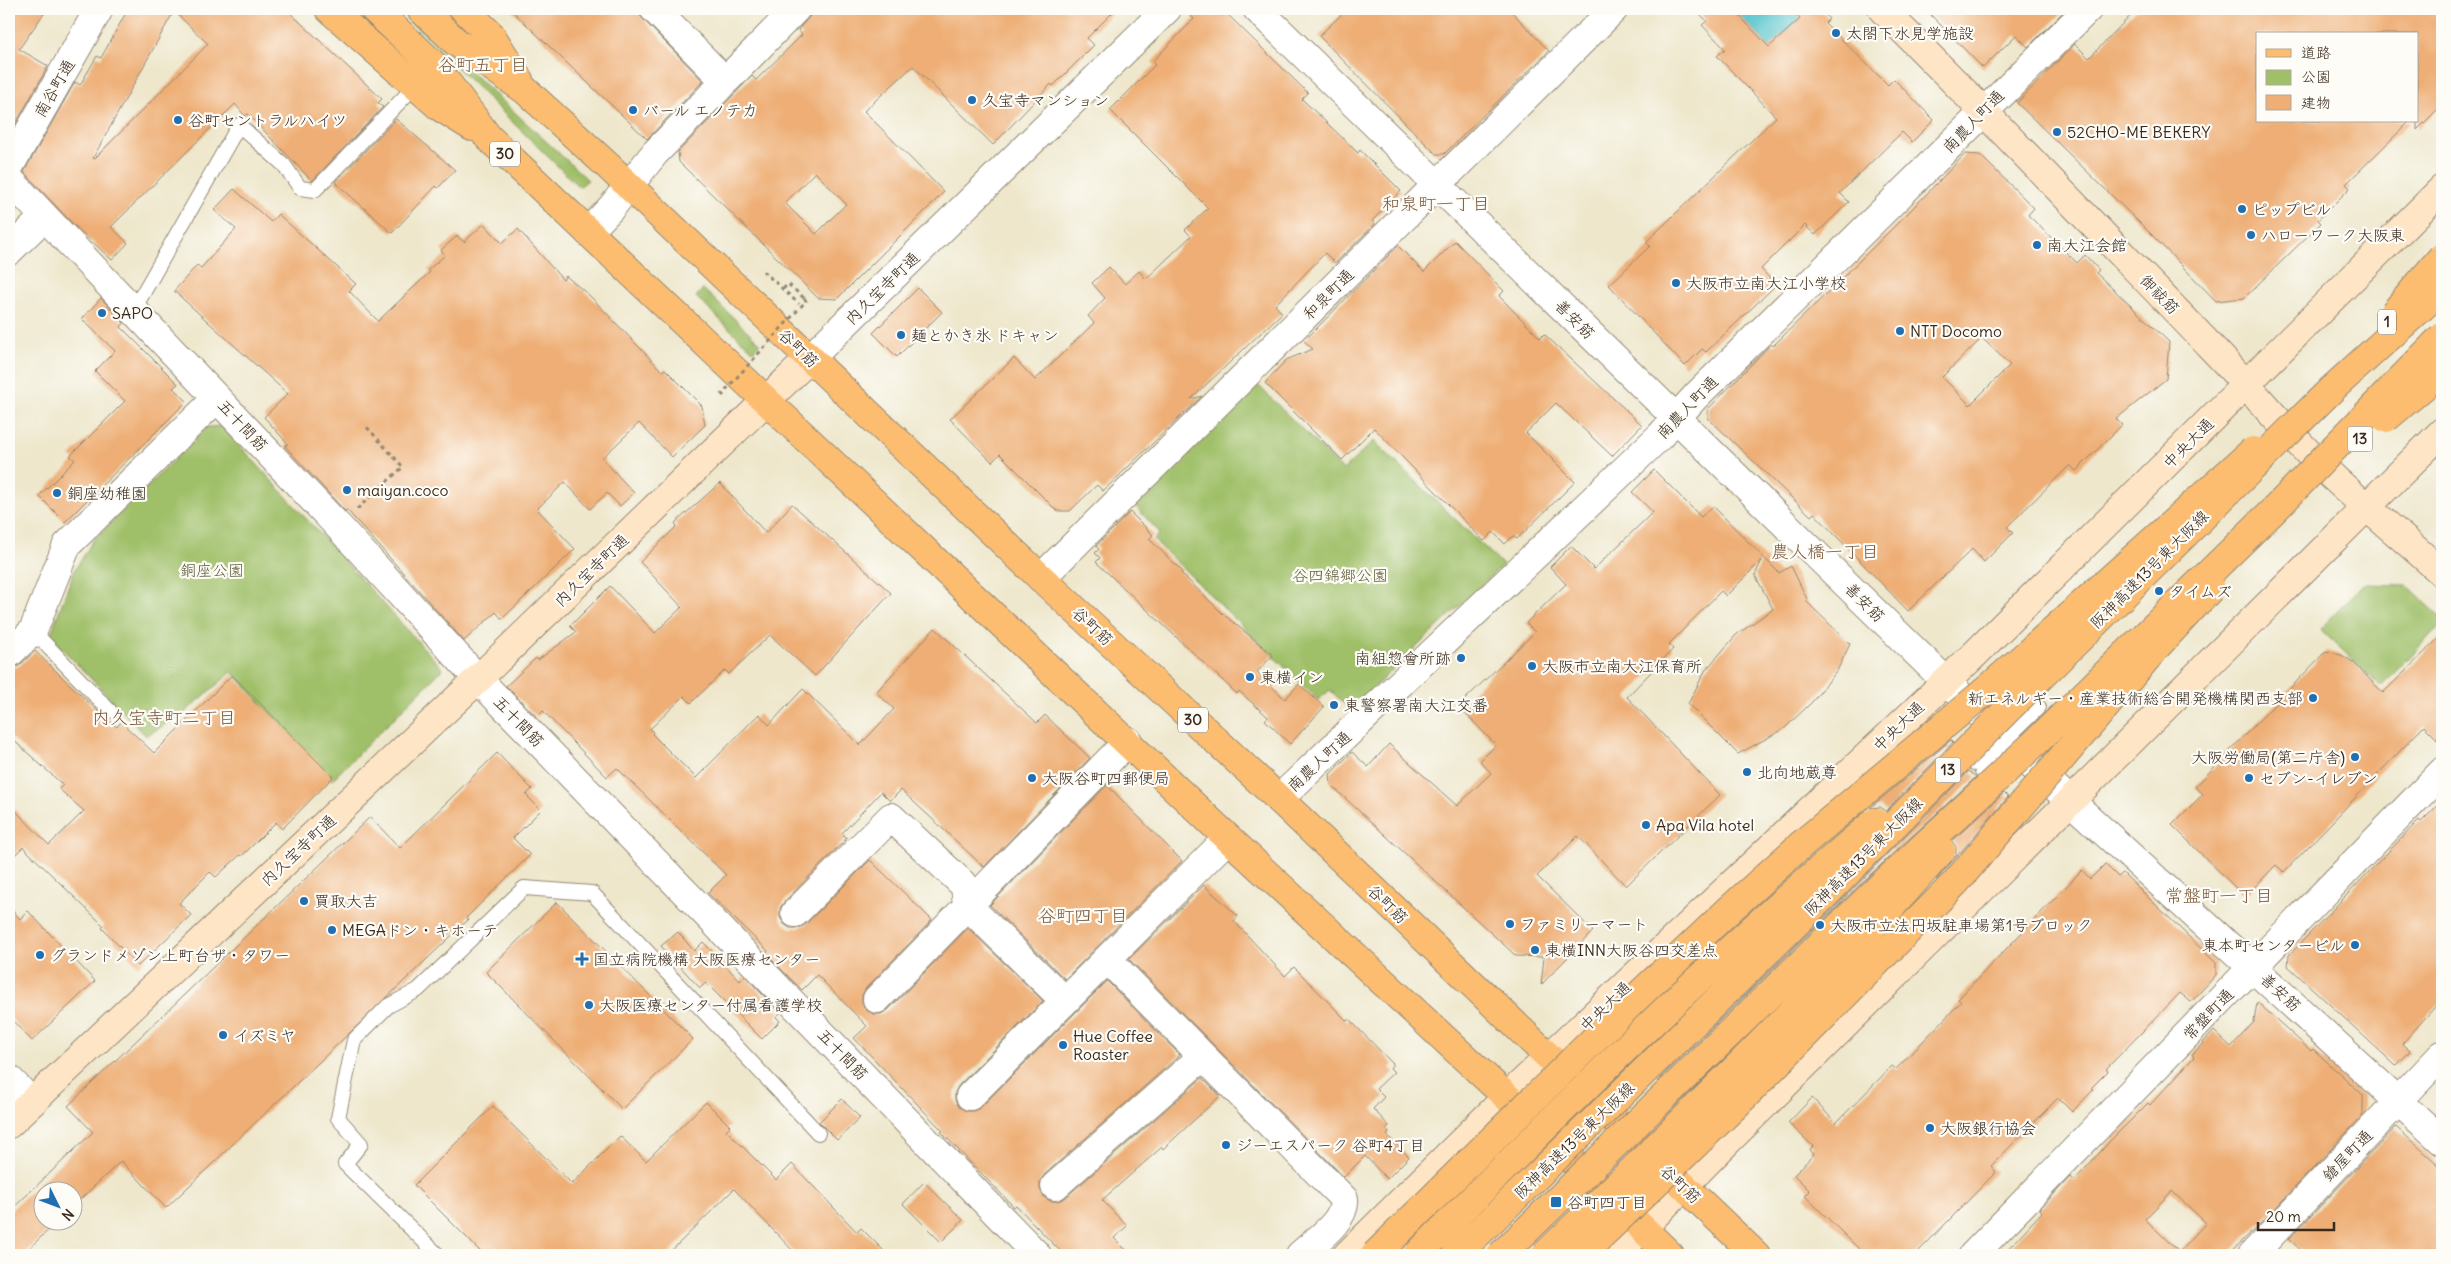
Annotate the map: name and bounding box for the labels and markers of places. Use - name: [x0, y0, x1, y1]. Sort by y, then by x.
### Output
- place label: 太閤下水見学施設: [1846, 23, 1974, 43]
- marker: 太閤下水見学施設: [1830, 27, 1842, 39]
- place label: 久宝寺マンション: [982, 90, 1109, 110]
- marker: 久宝寺マンション: [966, 94, 978, 106]
- place label: バール エノテカ: [643, 100, 758, 120]
- marker: バール エノテカ: [627, 104, 639, 116]
- place label: 谷町セントラルハイツ: [188, 110, 347, 130]
- marker: 谷町セントラルハイツ: [172, 114, 184, 126]
- place label: 52CHO-ME BEKERY: [2067, 122, 2210, 142]
- marker: 52CHO-ME BEKERY: [2051, 126, 2063, 138]
- place label: ピップビル: [2252, 199, 2332, 219]
- marker: ピップビル: [2236, 203, 2248, 215]
- place label: ハローワーク大阪東: [2261, 225, 2405, 245]
- marker: ハローワーク大阪東: [2245, 229, 2257, 241]
- place label: 南大江会館: [2047, 235, 2127, 255]
- marker: 南大江会館: [2031, 239, 2043, 251]
- place label: 大阪市立南大江小学校: [1686, 273, 1846, 293]
- marker: 大阪市立南大江小学校: [1670, 277, 1682, 289]
- place label: SAPO: [112, 303, 153, 323]
- marker: SAPO: [96, 307, 108, 319]
- place label: NTT Docomo: [1910, 321, 2002, 341]
- place label: 麺とかき氷 ドキャン: [911, 325, 1059, 345]
- marker: NTT Docomo: [1894, 325, 1906, 337]
- marker: 麺とかき氷 ドキャン: [895, 329, 907, 341]
- place label: maiyan.coco: [357, 480, 449, 500]
- place label: 銅座幼稚園: [67, 483, 147, 503]
- marker: maiyan.coco: [341, 484, 353, 496]
- marker: 銅座幼稚園: [51, 487, 63, 499]
- place label: タイムズ: [2169, 581, 2232, 601]
- marker: タイムズ: [2153, 585, 2165, 597]
- place label: 南組惣會所跡: [1355, 648, 1451, 668]
- marker: 南組惣會所跡: [1455, 652, 1467, 664]
- place label: 大阪市立南大江保育所: [1542, 656, 1702, 676]
- marker: 大阪市立南大江保育所: [1526, 660, 1538, 672]
- place label: 東横イン: [1260, 667, 1324, 687]
- marker: 東横イン: [1244, 671, 1256, 683]
- place label: 新エネルギー・産業技術総合開発機構関西支部: [1968, 688, 2303, 708]
- marker: 新エネルギー・産業技術総合開発機構関西支部: [2307, 692, 2319, 704]
- place label: 東警察署南大江交番: [1344, 695, 1488, 715]
- marker: 東警察署南大江交番: [1328, 699, 1340, 711]
- place label: 大阪労働局(第二庁舎): [2191, 747, 2345, 767]
- marker: 大阪労働局(第二庁舎): [2349, 751, 2361, 763]
- place label: 北向地蔵尊: [1757, 762, 1837, 782]
- marker: 北向地蔵尊: [1741, 766, 1753, 778]
- place label: 大阪谷町四郵便局: [1042, 768, 1170, 788]
- place label: セブン-イレブン: [2259, 768, 2378, 788]
- marker: 大阪谷町四郵便局: [1026, 772, 1038, 784]
- marker: セブン-イレブン: [2243, 772, 2255, 784]
- place label: Apa Vila hotel: [1656, 815, 1754, 835]
- marker: Apa Vila hotel: [1640, 819, 1652, 831]
- place label: 買取大吉: [314, 891, 378, 911]
- marker: 買取大吉: [298, 895, 310, 907]
- place label: ファミリーマート: [1520, 914, 1648, 934]
- place label: 大阪市立法円坂駐車場第1号ブロック: [1830, 915, 2092, 935]
- marker: ファミリーマート: [1504, 918, 1516, 930]
- marker: 大阪市立法円坂駐車場第1号ブロック: [1814, 919, 1826, 931]
- place label: MEGAドン・キホーテ: [342, 920, 498, 940]
- marker: MEGAドン・キホーテ: [326, 924, 338, 936]
- place label: 東本町センタービル: [2202, 935, 2345, 955]
- marker: 東本町センタービル: [2349, 939, 2361, 951]
- place label: 東横INN大阪谷四交差点: [1545, 940, 1718, 960]
- marker: 東横INN大阪谷四交差点: [1529, 944, 1541, 956]
- place label: グランドメゾン上町台ザ・タワー: [50, 945, 290, 965]
- marker: グランドメゾン上町台ザ・タワー: [34, 949, 46, 961]
- place label: 国立病院機構 大阪医療センター: [593, 949, 820, 969]
- marker: 国立病院機構 大阪医療センター: [575, 952, 589, 966]
- place label: 大阪医療センター付属看護学校: [599, 995, 822, 1015]
- marker: 大阪医療センター付属看護学校: [583, 999, 595, 1011]
- place label: イズミヤ: [233, 1025, 296, 1045]
- place label: Hue Coffee Roaster: [1073, 1026, 1153, 1064]
- marker: イズミヤ: [217, 1029, 229, 1041]
- marker: Hue Coffee Roaster: [1057, 1039, 1069, 1051]
- place label: 大阪銀行協会: [1940, 1118, 2036, 1138]
- marker: 大阪銀行協会: [1924, 1122, 1936, 1134]
- place label: ジーエスパーク 谷町4丁目: [1236, 1135, 1425, 1155]
- marker: ジーエスパーク 谷町4丁目: [1220, 1139, 1232, 1151]
- place label: 谷町四丁目: [1567, 1192, 1647, 1212]
- marker: 谷町四丁目: [1549, 1195, 1563, 1209]

